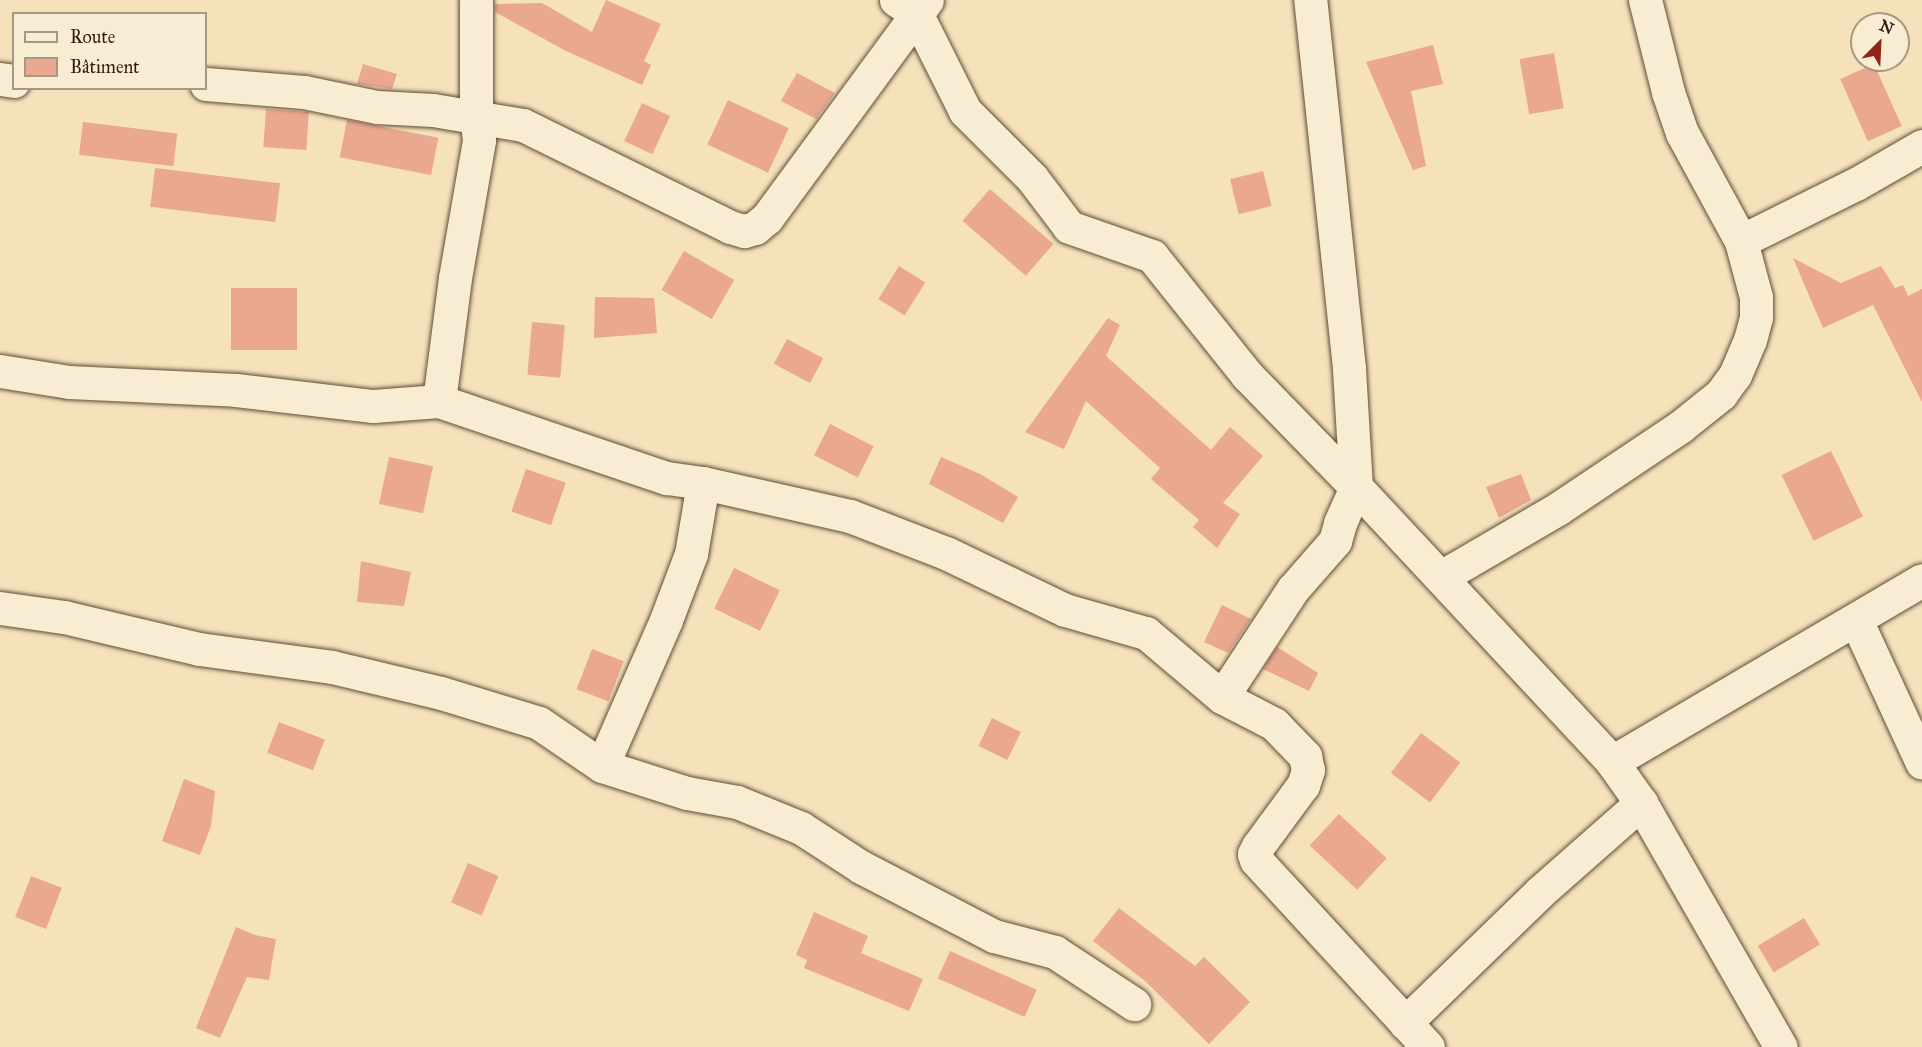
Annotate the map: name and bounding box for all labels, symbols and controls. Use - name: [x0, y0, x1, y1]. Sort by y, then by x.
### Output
- legend: [12, 12, 207, 90]
- north arrow: [1850, 12, 1910, 72]
- text: N: [1877, 15, 1897, 38]
- text: Route: [70, 26, 115, 48]
- text: Bâtiment: [70, 56, 139, 78]

